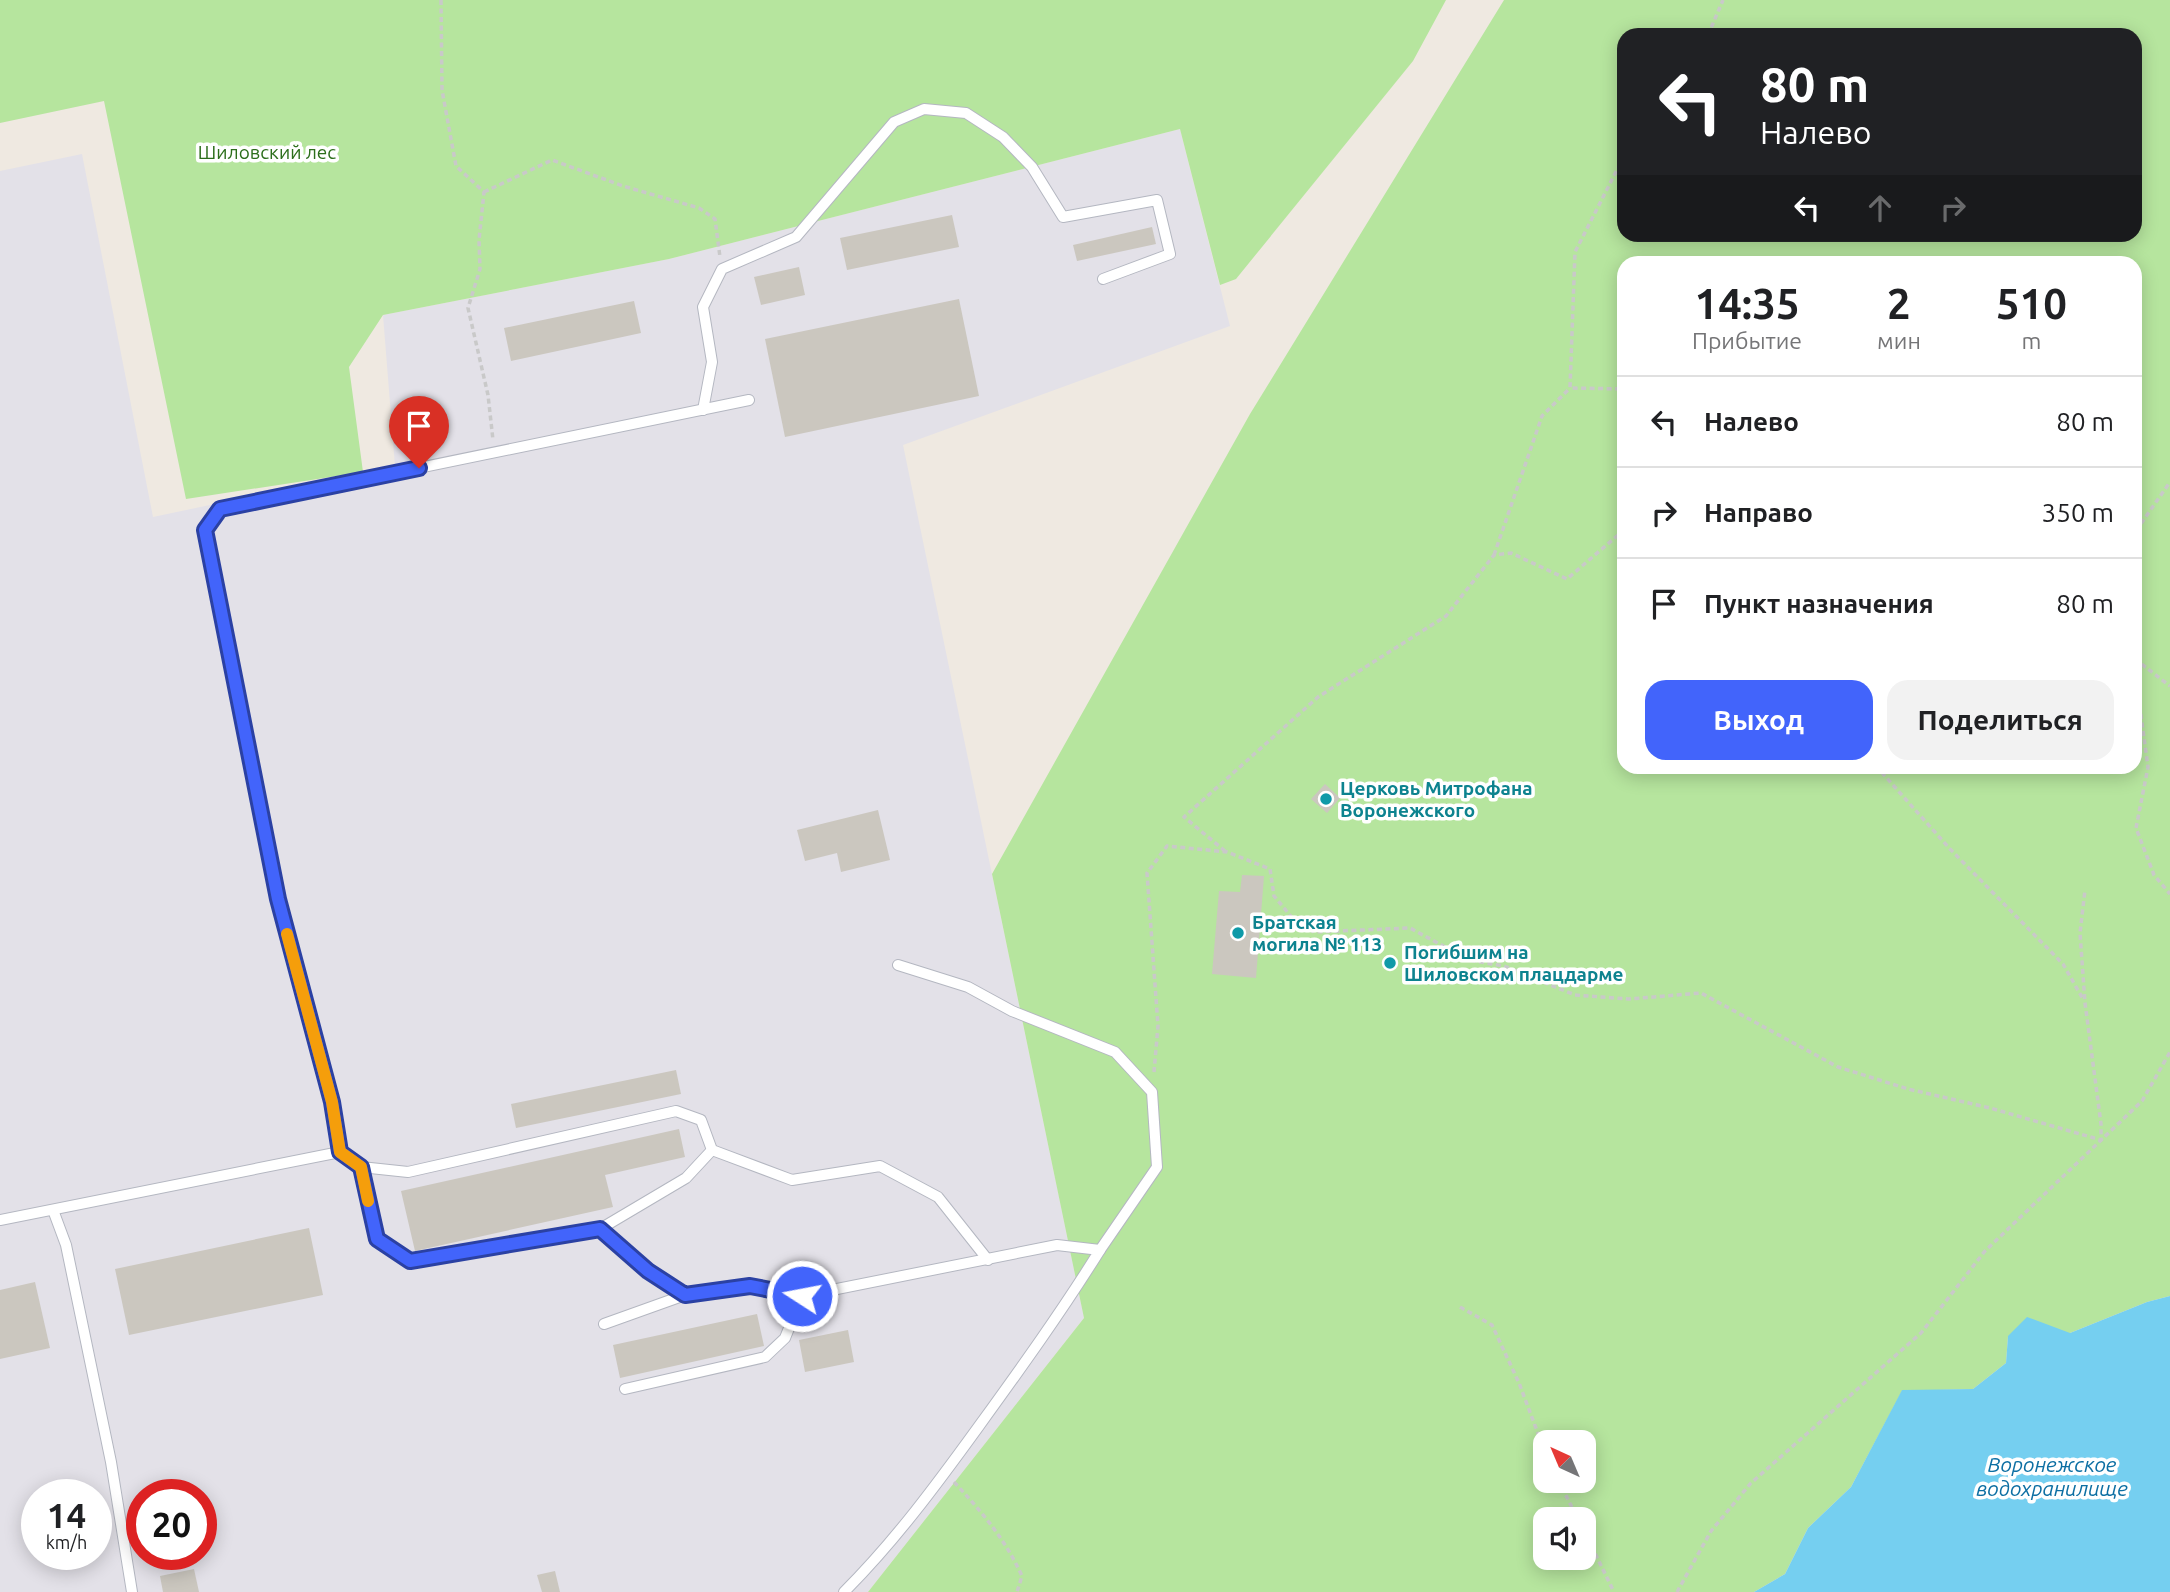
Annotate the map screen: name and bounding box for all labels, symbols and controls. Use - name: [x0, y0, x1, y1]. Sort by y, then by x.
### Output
- icon: left: [1645, 56, 1736, 147]
- text: 80 m: [1760, 56, 1869, 111]
- text: Налево: [1760, 114, 1872, 150]
- park label: Шиловский лес: [198, 141, 336, 163]
- icon: left: [1788, 189, 1826, 227]
- icon: ahead: [1861, 189, 1899, 227]
- icon: right: [1934, 189, 1972, 227]
- text: 14:35: [1694, 280, 1800, 327]
- text: 2: [1887, 280, 1911, 327]
- text: 510: [1996, 280, 2067, 327]
- text: Прибытие: [1692, 328, 1802, 353]
- text: мин: [1877, 328, 1921, 353]
- text: m: [2021, 328, 2041, 353]
- pin: [389, 396, 449, 468]
- icon: left: [1645, 403, 1683, 441]
- icon: arrive: [400, 407, 438, 445]
- text: Налево: [1704, 407, 1799, 436]
- text: 80 m: [2056, 407, 2114, 436]
- icon: right: [1645, 494, 1683, 532]
- text: Направо: [1704, 498, 1813, 527]
- text: 350 m: [2042, 498, 2114, 527]
- icon: arrive: [1645, 585, 1683, 623]
- text: Пункт назначения: [1704, 589, 1934, 618]
- text: 80 m: [2056, 589, 2114, 618]
- button: Выход: [1645, 680, 1873, 760]
- button: Поделиться: [1887, 680, 2114, 760]
- place label: Церковь Митрофана Воронежского: [1340, 777, 1532, 821]
- marker: Церковь Митрофана Воронежского: [1318, 791, 1334, 807]
- place label: Братская могила № 113: [1252, 911, 1382, 955]
- marker: Братская могила № 113: [1230, 925, 1246, 941]
- place label: Погибшим на Шиловском плацдарме: [1404, 941, 1624, 985]
- marker: Погибшим на Шиловском плацдарме: [1382, 955, 1398, 971]
- position arrow: [765, 1259, 839, 1333]
- north arrow: [1533, 1430, 1596, 1493]
- map controls: [1533, 1430, 1596, 1570]
- water label: Воронежское водохранилище: [1976, 1452, 2128, 1500]
- speed limit sign: 20: [126, 1479, 217, 1570]
- text: 14: [47, 1495, 86, 1535]
- button: sound: [1533, 1507, 1596, 1570]
- text: km/h: [46, 1532, 87, 1552]

